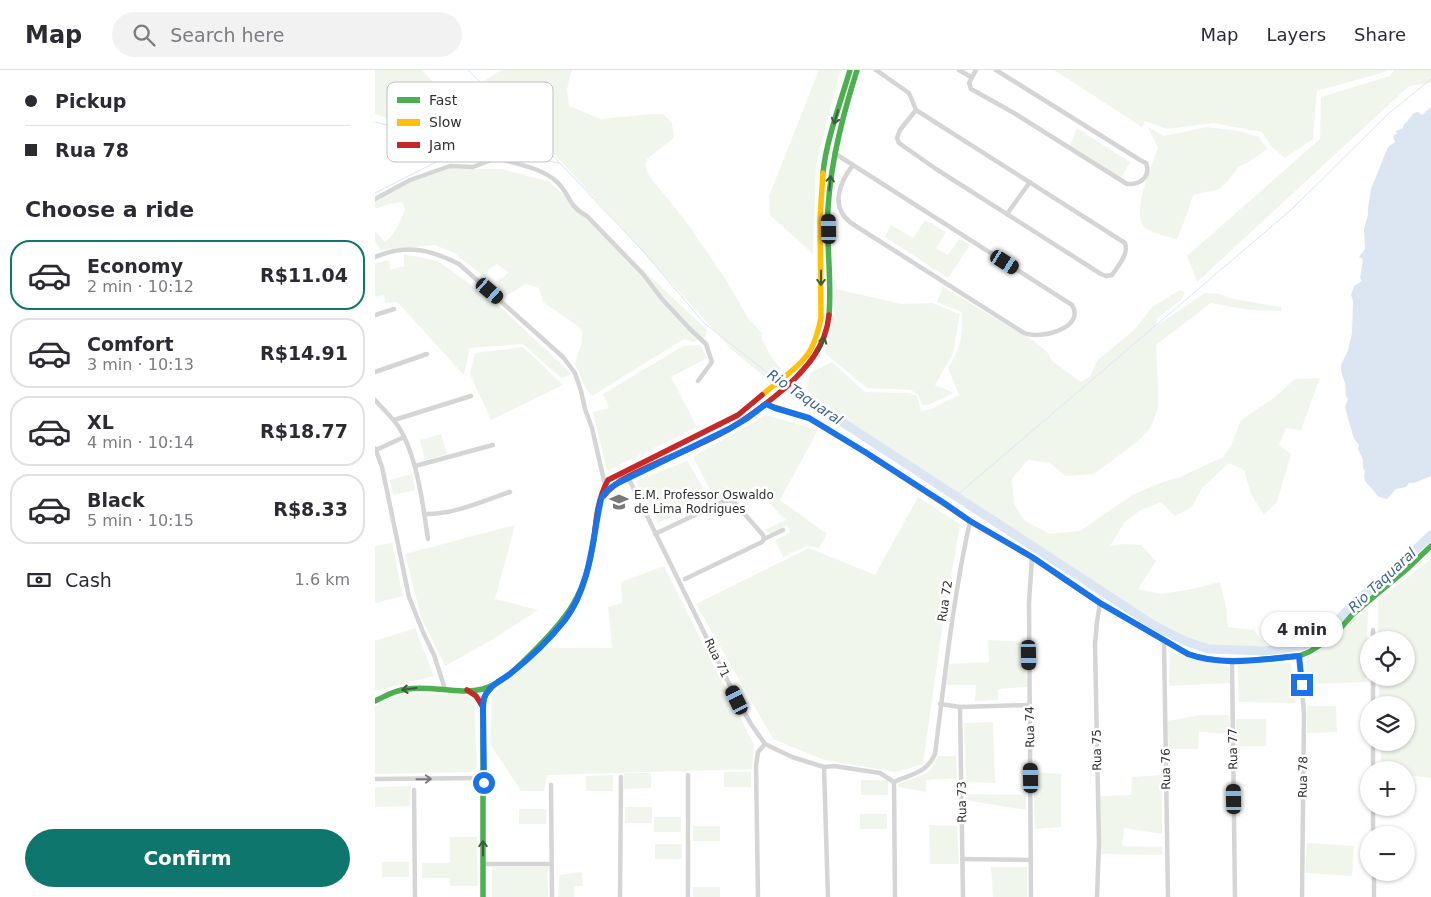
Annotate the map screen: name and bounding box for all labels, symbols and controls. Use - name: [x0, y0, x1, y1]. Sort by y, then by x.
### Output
- search box: [112, 12, 462, 57]
- text: Map: [25, 21, 82, 49]
- icon: search: [130, 21, 158, 49]
- text: Search here: [170, 24, 284, 46]
- text: Map: [1200, 24, 1238, 45]
- text: Layers: [1266, 24, 1326, 45]
- text: Share: [1354, 24, 1406, 45]
- legend: [387, 82, 553, 162]
- text: Pickup: [55, 90, 126, 112]
- text: Fast: [429, 92, 458, 108]
- one-way arrow: [830, 108, 840, 124]
- text: Slow: [429, 114, 462, 130]
- text: Jam: [428, 137, 455, 153]
- text: Rua 78: [55, 139, 129, 161]
- one-way arrow: [825, 175, 835, 191]
- text: Choose a ride: [25, 197, 194, 222]
- car: [821, 214, 836, 244]
- car: [988, 248, 1021, 276]
- icon: car: [27, 253, 72, 298]
- text: Economy: [87, 255, 183, 277]
- text: R$11.04: [260, 264, 348, 286]
- one-way arrow: [816, 269, 826, 285]
- car: [473, 275, 506, 307]
- text: 2 min · 10:12: [87, 277, 194, 296]
- icon: car: [27, 331, 72, 376]
- text: Comfort: [87, 333, 174, 355]
- one-way arrow: [817, 337, 827, 352]
- text: R$14.91: [260, 342, 348, 364]
- text: 3 min · 10:13: [87, 355, 194, 374]
- water label: Rio Taquaral: [765, 366, 846, 428]
- icon: car: [27, 409, 72, 454]
- text: XL: [87, 411, 114, 433]
- text: R$18.77: [260, 420, 348, 442]
- text: 4 min · 10:14: [87, 433, 194, 452]
- icon: car: [27, 487, 72, 532]
- place label: E.M. Professor Oswaldo de Lima Rodrigues: [634, 488, 774, 516]
- text: Black: [87, 489, 145, 511]
- school or university icon: E.M. Professor Oswaldo de Lima Rodrigues: [608, 491, 630, 513]
- text: R$8.33: [273, 498, 348, 520]
- text: 5 min · 10:15: [87, 511, 194, 530]
- water label: Rio Taquaral: [1345, 544, 1419, 615]
- icon: cash: [25, 566, 53, 594]
- text: Cash: [65, 569, 112, 591]
- text: 1.6 km: [295, 570, 350, 589]
- street label: Rua 72: [935, 579, 955, 623]
- callout: 4 min: [1261, 612, 1343, 648]
- text: 4 min: [1277, 620, 1327, 639]
- map controls: [1360, 631, 1415, 881]
- button: locate: [1360, 631, 1415, 686]
- street label: Rua 71: [702, 636, 732, 680]
- car: [1021, 640, 1036, 670]
- route end: [1291, 674, 1313, 696]
- car: [723, 683, 750, 717]
- one-way arrow: [401, 684, 417, 694]
- button: layers: [1360, 696, 1415, 751]
- street label: Rua 74: [1023, 706, 1037, 748]
- street label: Rua 77: [1226, 728, 1240, 770]
- street label: Rua 75: [1090, 729, 1104, 771]
- street label: Rua 76: [1159, 748, 1173, 790]
- street label: Rua 78: [1296, 756, 1310, 798]
- button: +: [1360, 761, 1415, 816]
- car: [1023, 763, 1038, 793]
- route start: [473, 772, 495, 794]
- one-way arrow: [415, 774, 431, 783]
- street label: Rua 73: [955, 781, 969, 823]
- car: [1226, 784, 1241, 814]
- button: −: [1360, 826, 1415, 881]
- button: Confirm: [25, 829, 350, 887]
- one-way arrow: [478, 841, 488, 857]

